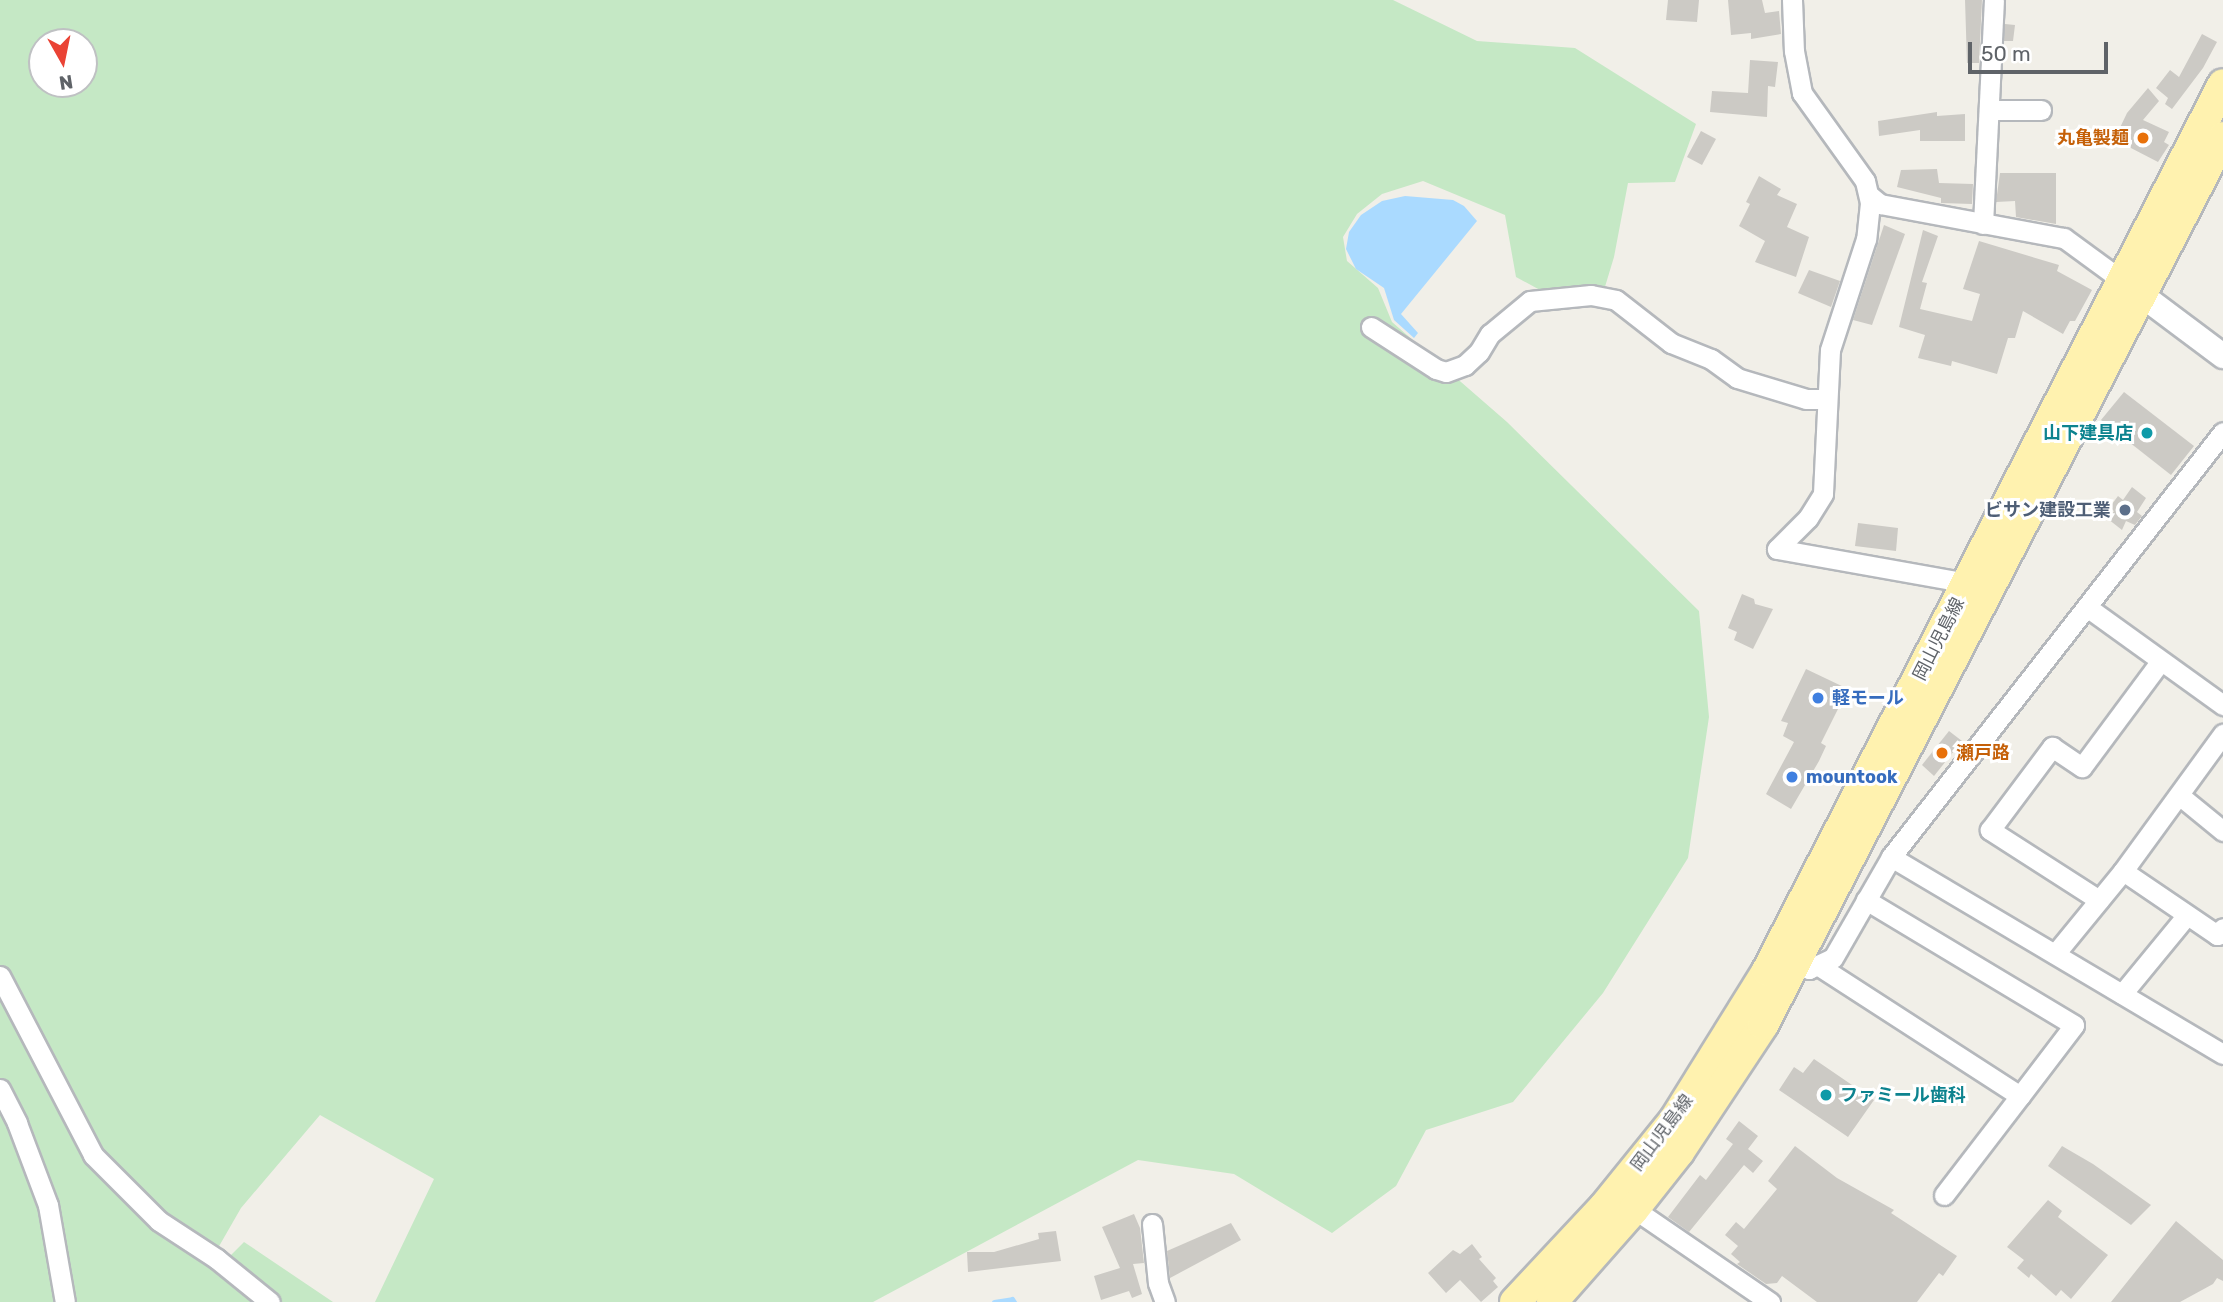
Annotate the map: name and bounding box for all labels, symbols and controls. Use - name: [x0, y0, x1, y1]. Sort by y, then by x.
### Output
- north arrow: [28, 28, 98, 98]
- scale bar: [1971, 28, 2111, 72]
- text: 50 m: [1981, 41, 2031, 66]
- text: N: [58, 70, 75, 95]
- place label: 丸亀製麺: [2057, 127, 2129, 149]
- marker: 丸亀製麺: [2135, 130, 2151, 146]
- place label: 山下建具店: [2043, 422, 2133, 444]
- marker: 山下建具店: [2139, 425, 2155, 441]
- place label: ビサン建設工業: [1985, 499, 2111, 521]
- marker: ビサン建設工業: [2117, 502, 2133, 518]
- street label: 岡山児島線: [1909, 594, 1969, 684]
- place label: 軽モール: [1832, 687, 1904, 709]
- marker: 軽モール: [1810, 690, 1826, 706]
- place label: 瀬戸路: [1956, 742, 2010, 764]
- marker: 瀬戸路: [1934, 745, 1950, 761]
- place label: mountook: [1806, 766, 1897, 788]
- marker: mountook: [1784, 769, 1800, 785]
- place label: ファミール歯科: [1840, 1084, 1966, 1106]
- marker: ファミール歯科: [1818, 1087, 1834, 1103]
- street label: 岡山児島線: [1626, 1091, 1698, 1175]

